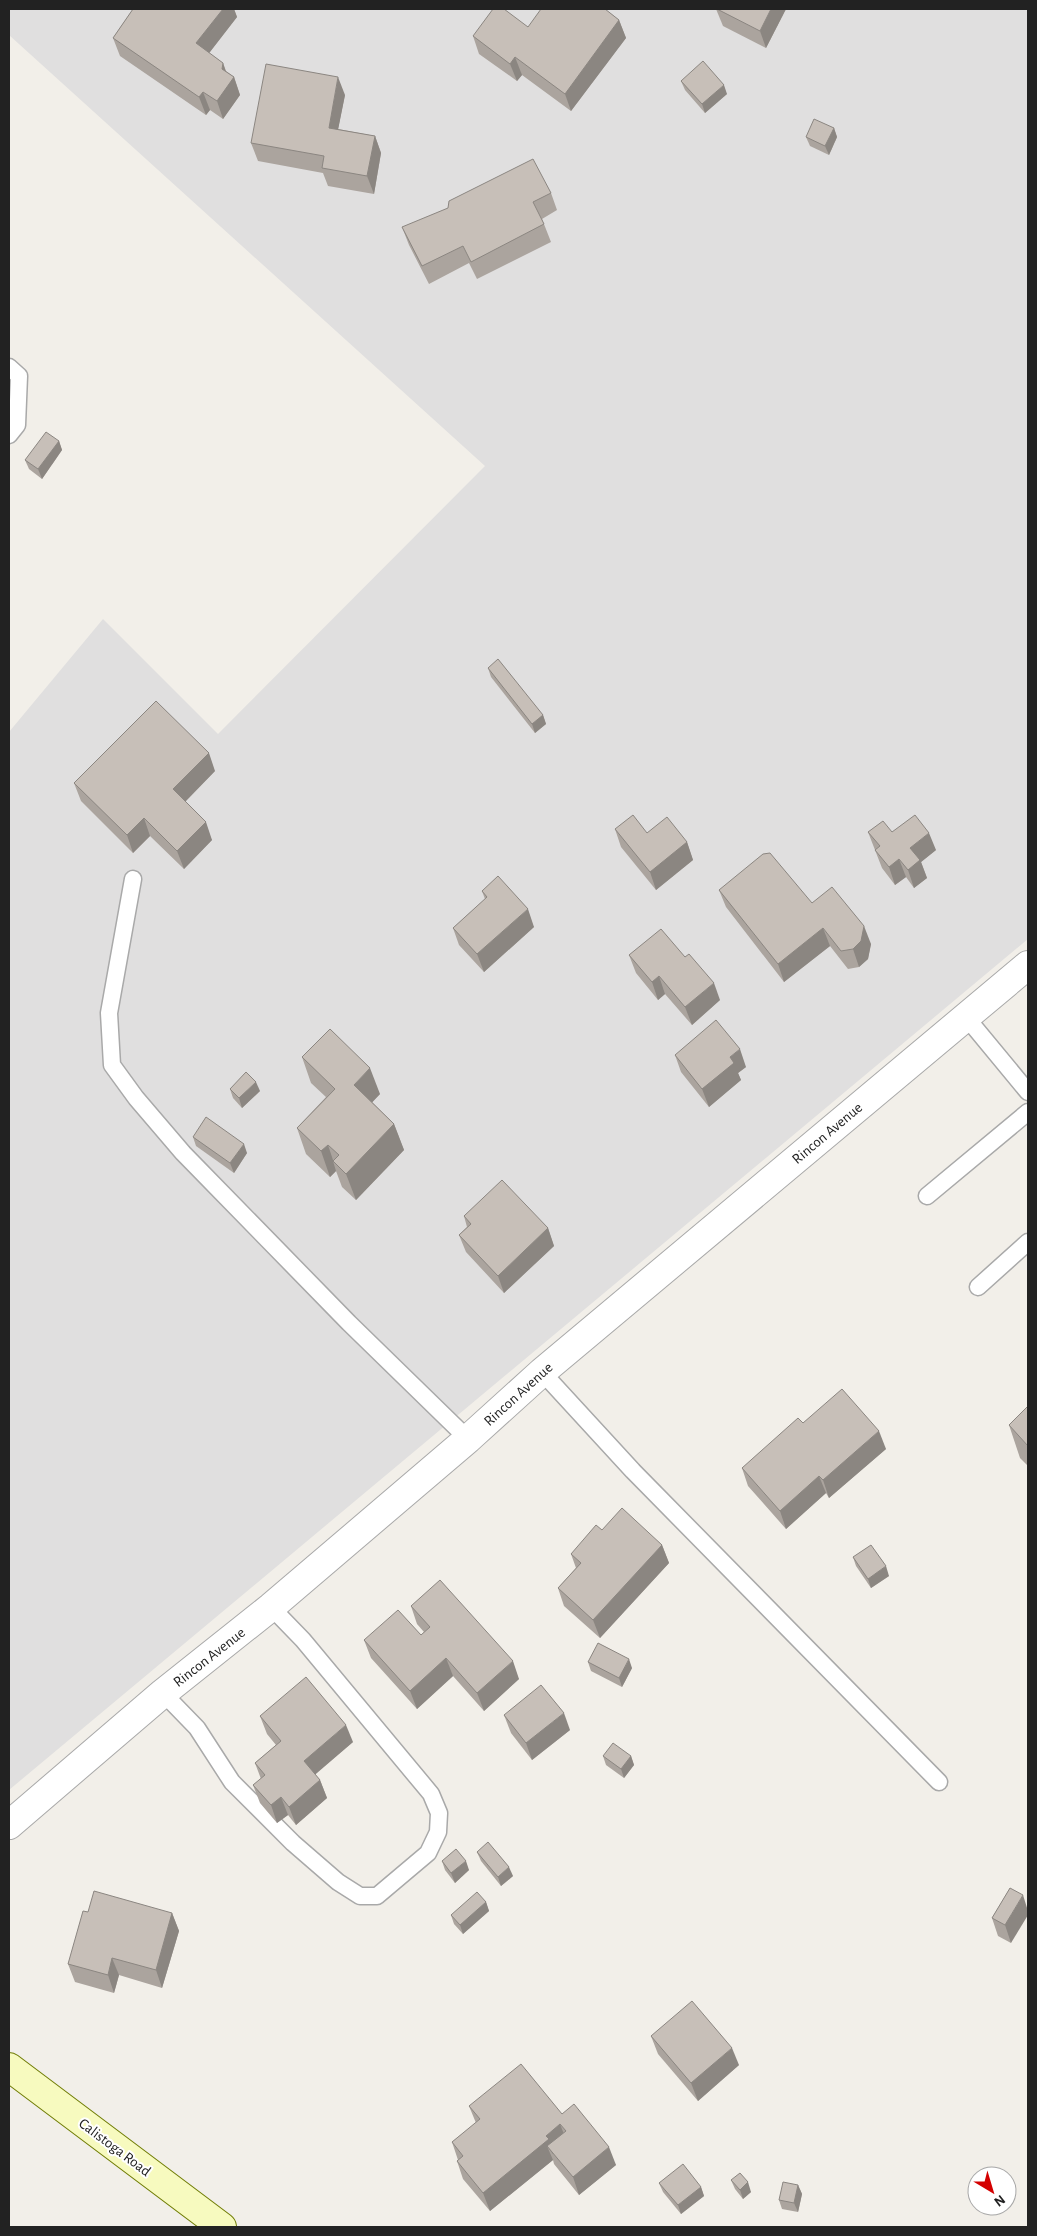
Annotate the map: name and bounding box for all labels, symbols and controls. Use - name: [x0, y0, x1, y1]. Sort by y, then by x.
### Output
- street label: Rincon Avenue: [789, 1100, 865, 1167]
- street label: Rincon Avenue: [481, 1360, 556, 1429]
- street label: Rincon Avenue: [171, 1625, 248, 1690]
- street label: Calistoga Road: [76, 2116, 154, 2179]
- north arrow: [967, 2166, 1017, 2216]
- text: N: [991, 2192, 1008, 2209]

